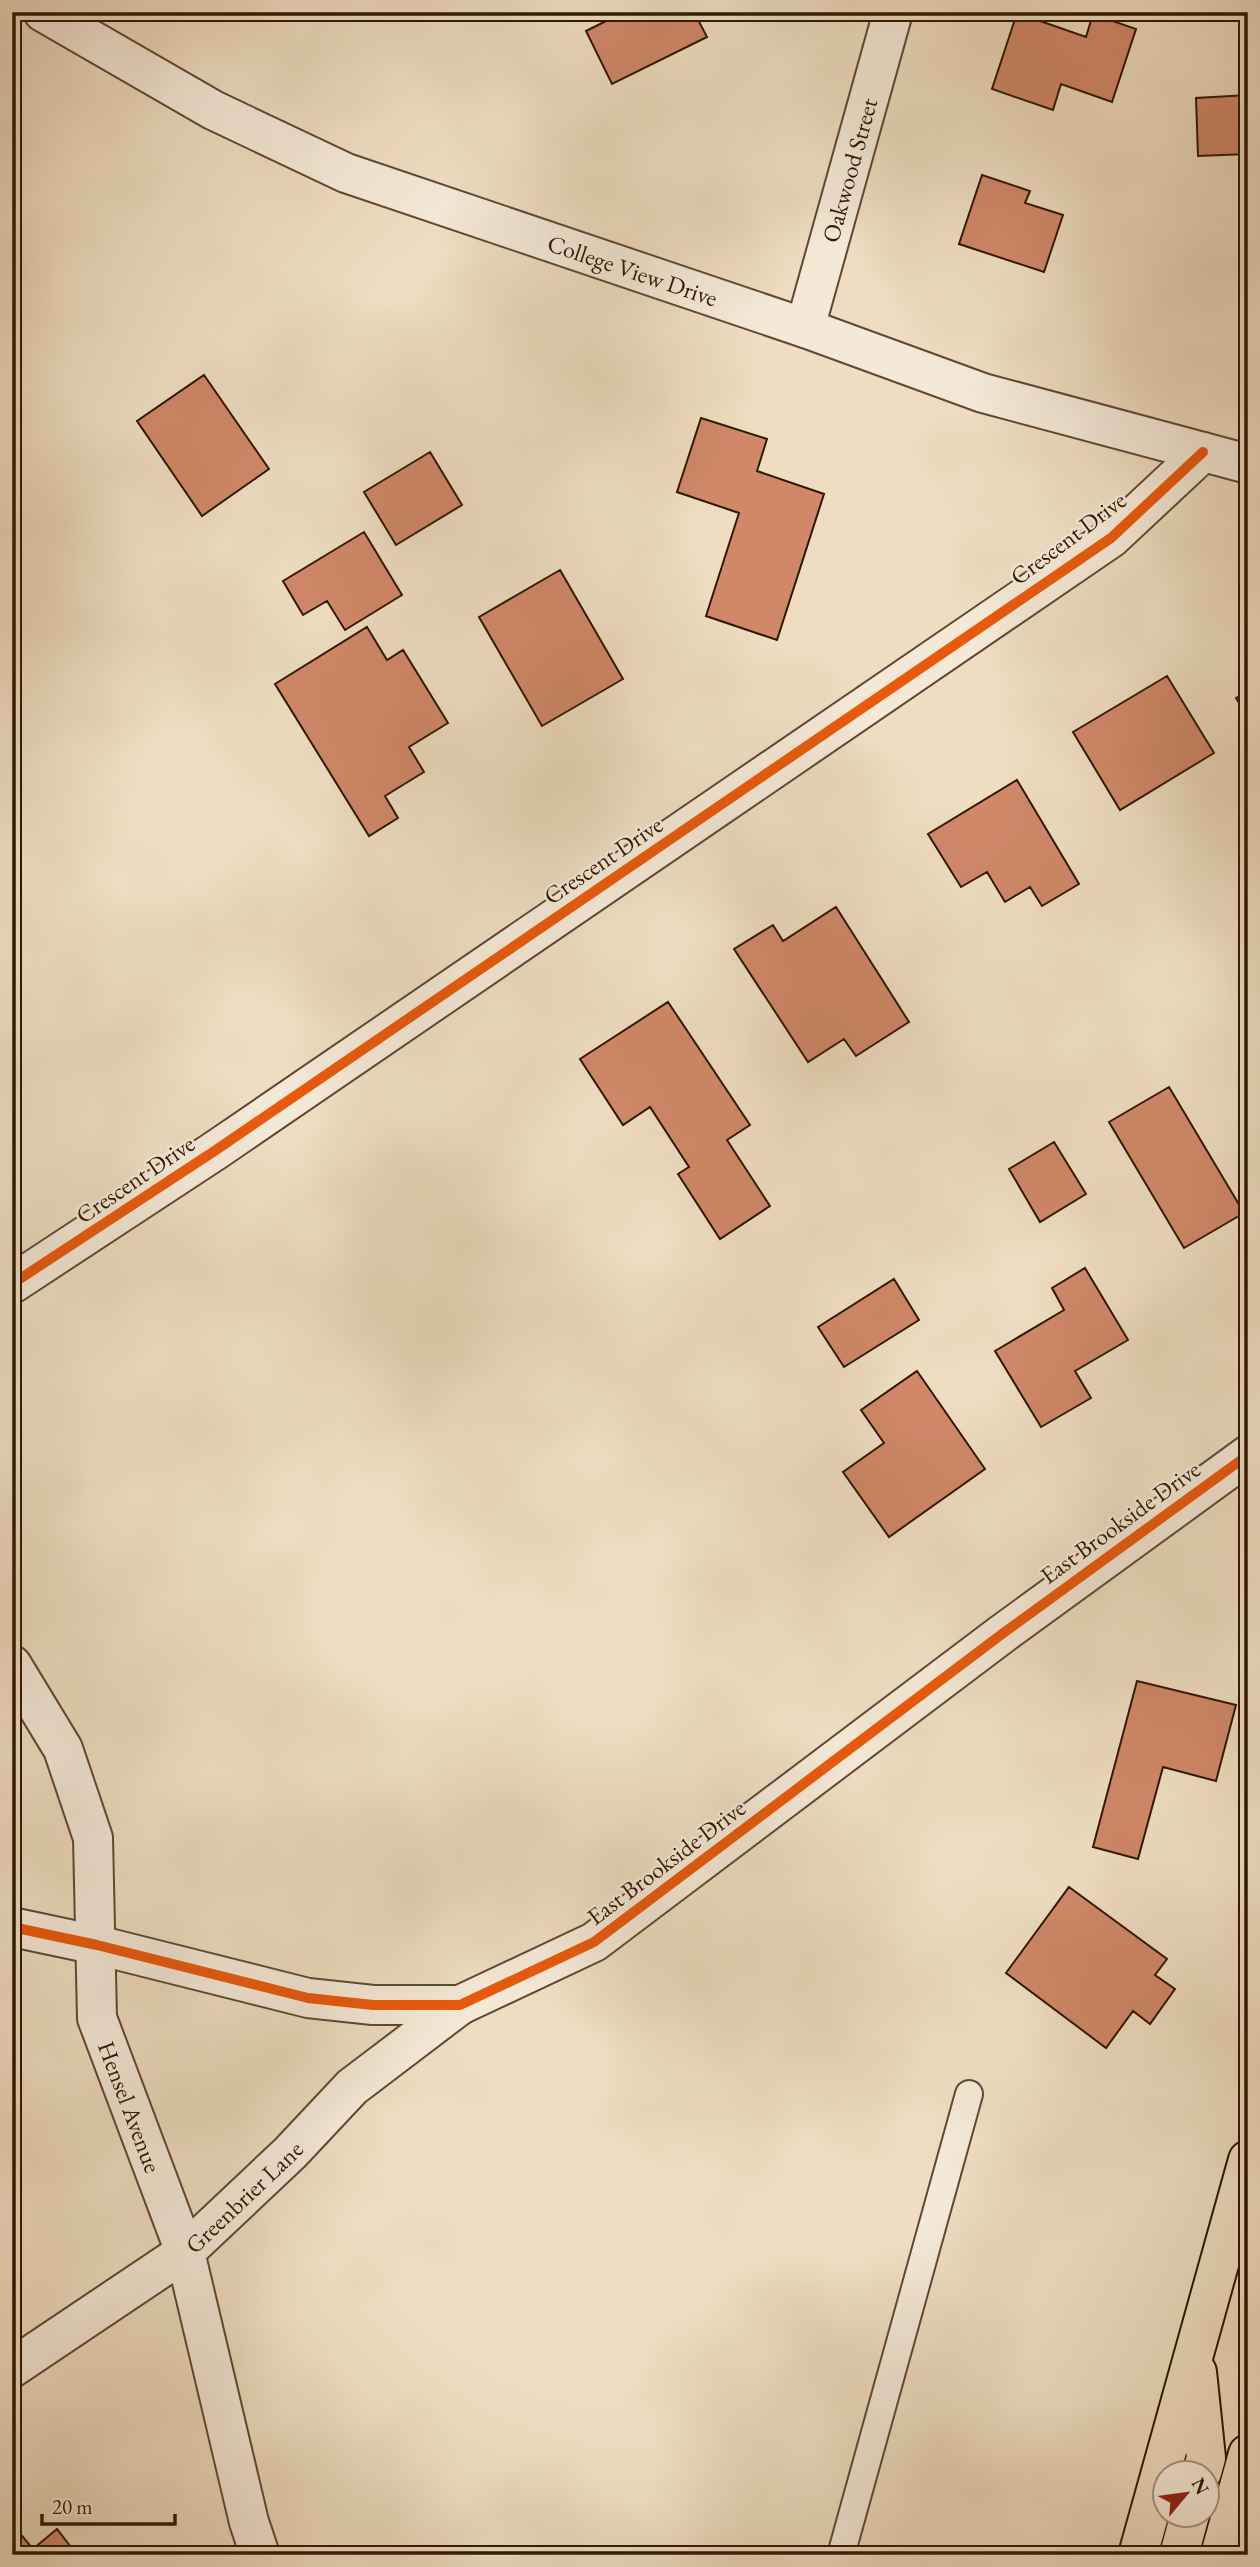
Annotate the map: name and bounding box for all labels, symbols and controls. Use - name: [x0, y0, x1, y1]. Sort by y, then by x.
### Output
- street label: Oakwood Street: [814, 94, 884, 246]
- street label: College View Drive: [544, 227, 722, 313]
- street label: Crescent Drive: [1004, 484, 1132, 592]
- street label: Crescent Drive: [538, 809, 668, 911]
- street label: Crescent Drive: [70, 1128, 200, 1230]
- street label: East Brookside Drive: [1034, 1453, 1206, 1591]
- street label: East Brookside Drive: [581, 1792, 751, 1932]
- street label: Hensel Avenue: [92, 2037, 169, 2177]
- street label: Greenbrier Lane: [178, 2134, 309, 2260]
- north arrow: [1152, 2458, 1222, 2528]
- text: N: [1186, 2473, 1215, 2499]
- scale bar: [42, 2483, 175, 2527]
- text: 20 m: [52, 2493, 93, 2520]

